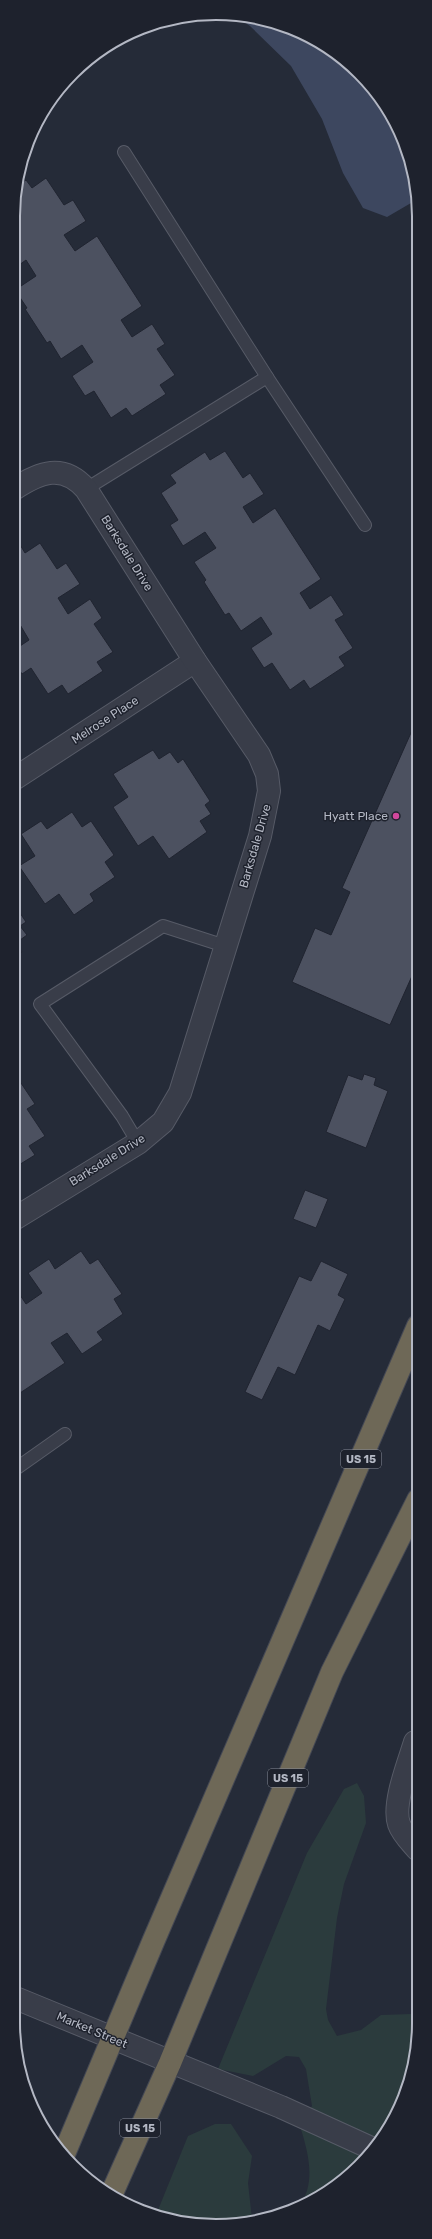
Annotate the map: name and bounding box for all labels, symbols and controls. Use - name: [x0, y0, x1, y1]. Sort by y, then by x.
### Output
- street label: Barksdale Drive: [98, 513, 156, 594]
- street label: Melrose Place: [69, 693, 141, 747]
- street label: Barksdale Drive: [236, 802, 274, 890]
- place label: Hyatt Place: [324, 809, 388, 823]
- marker: Hyatt Place: [391, 811, 401, 821]
- street label: Barksdale Drive: [67, 1131, 148, 1189]
- road number: US 15: [341, 1450, 381, 1468]
- road number: US 15: [268, 1769, 308, 1787]
- street label: Market Street: [54, 2009, 130, 2051]
- road number: US 15: [120, 2119, 160, 2137]

